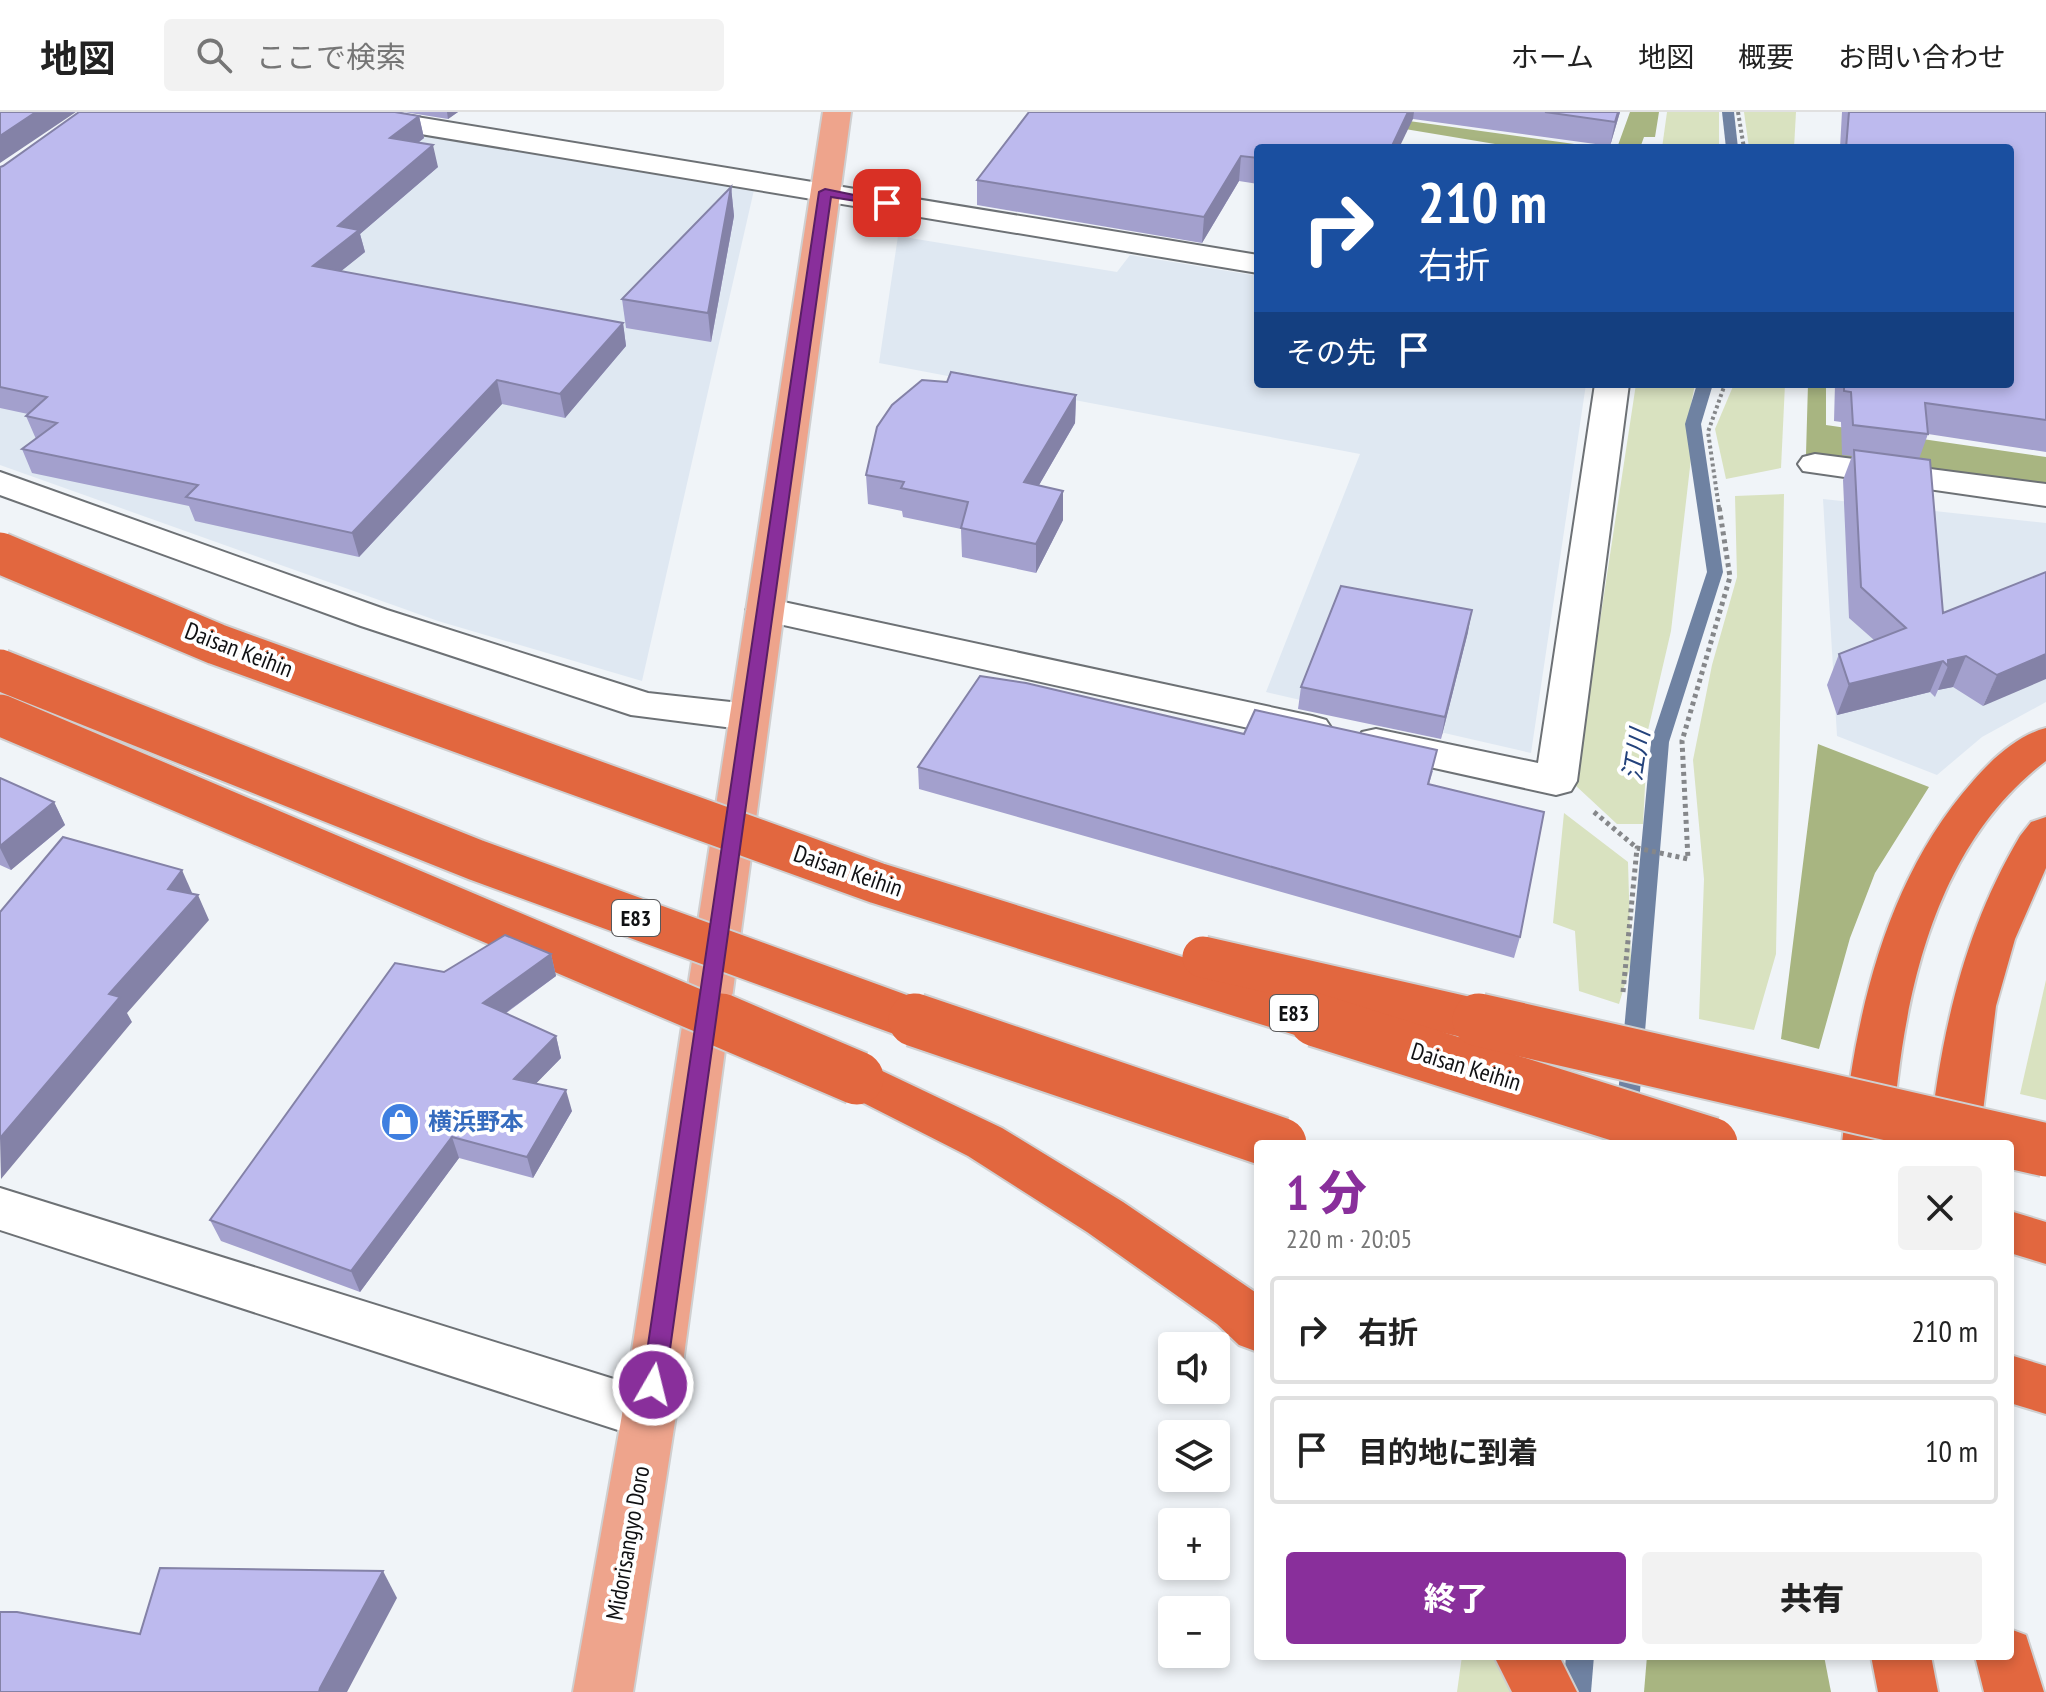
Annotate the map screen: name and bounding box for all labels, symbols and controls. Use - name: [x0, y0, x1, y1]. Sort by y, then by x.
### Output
- search box: [164, 19, 724, 91]
- text: 地図: [40, 33, 116, 82]
- icon: search: [192, 33, 236, 77]
- text: ここで検索: [256, 37, 406, 76]
- text: ホーム: [1511, 38, 1594, 75]
- text: 地図: [1638, 38, 1694, 75]
- text: 概要: [1738, 38, 1794, 75]
- text: お問い合わせ: [1838, 38, 2006, 75]
- text: 210 m: [1418, 166, 1547, 238]
- pin: [853, 169, 921, 237]
- icon: right: [1286, 176, 1390, 280]
- icon: arrive: [865, 181, 909, 225]
- text: 右折: [1418, 241, 1490, 288]
- icon: arrive: [1392, 328, 1436, 372]
- text: その先: [1286, 332, 1376, 371]
- street label: Daisan Keihin: [181, 615, 298, 684]
- water label: 江川: [1615, 724, 1656, 783]
- street label: Daisan Keihin: [790, 837, 907, 904]
- road number: E83: [612, 900, 660, 936]
- road number: E83: [1270, 995, 1318, 1031]
- street label: Daisan Keihin: [1408, 1035, 1525, 1098]
- shop icon: 横浜野本: [379, 1101, 421, 1143]
- place label: 横浜野本: [428, 1106, 524, 1137]
- text: 1 分: [1286, 1161, 1367, 1223]
- button: close: [1898, 1166, 1982, 1250]
- text: 220 m · 20:05: [1286, 1222, 1412, 1255]
- icon: right: [1290, 1308, 1334, 1352]
- text: 210 m: [1912, 1311, 1978, 1350]
- text: 右折: [1358, 1312, 1418, 1351]
- map controls: [1158, 1332, 1230, 1668]
- button: sound: [1158, 1332, 1230, 1404]
- position arrow: [611, 1343, 695, 1427]
- button: layers: [1158, 1420, 1230, 1492]
- icon: arrive: [1290, 1428, 1334, 1472]
- text: 10 m: [1925, 1431, 1978, 1470]
- text: 目的地に到着: [1358, 1432, 1538, 1471]
- street label: Midorisangyo Doro: [599, 1463, 656, 1622]
- button: +: [1158, 1508, 1230, 1580]
- button: 終了: [1286, 1552, 1626, 1644]
- button: 共有: [1642, 1552, 1982, 1644]
- button: −: [1158, 1596, 1230, 1668]

